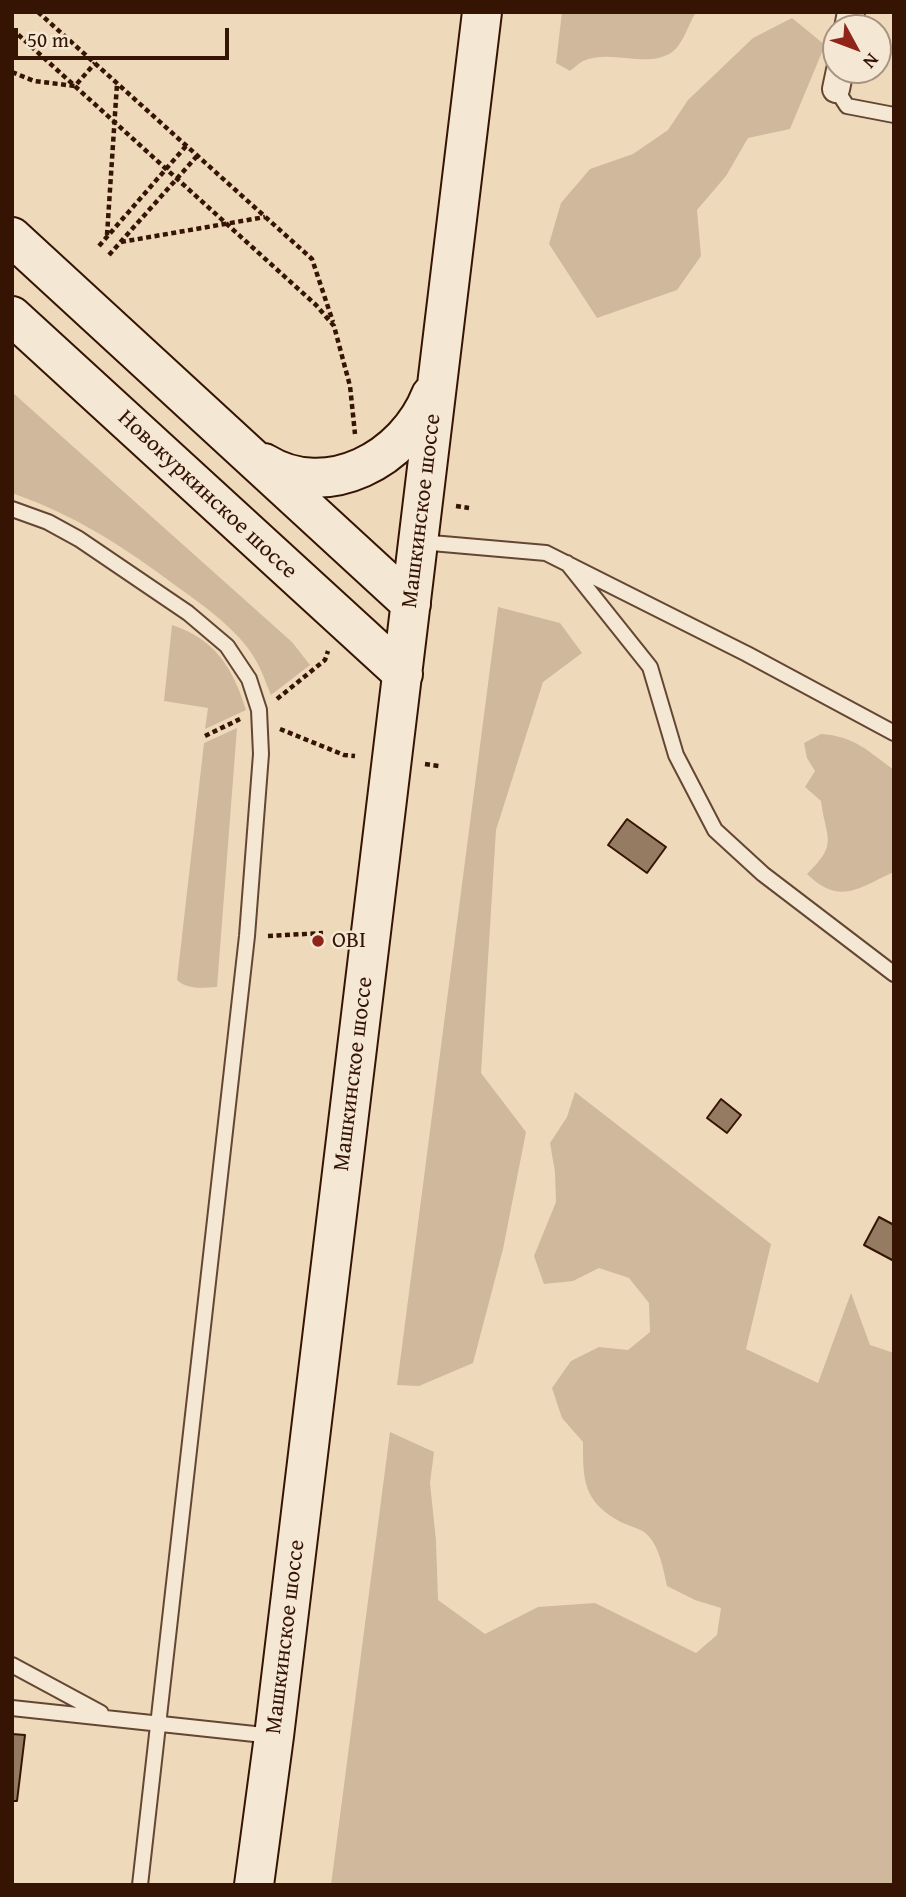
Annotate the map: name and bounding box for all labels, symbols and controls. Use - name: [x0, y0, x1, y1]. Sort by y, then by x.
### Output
- scale bar: [18, 14, 233, 58]
- north arrow: [822, 14, 892, 84]
- text: 50 m: [27, 24, 69, 55]
- text: N: [857, 47, 886, 75]
- street label: Новокуркинское шоссе: [112, 405, 302, 585]
- street label: Машкинское шоссе: [396, 412, 448, 610]
- place label: OBI: [332, 927, 366, 955]
- marker: OBI: [310, 933, 326, 949]
- street label: Машкинское шоссе: [328, 975, 380, 1173]
- street label: Машкинское шоссе: [260, 1538, 312, 1736]

